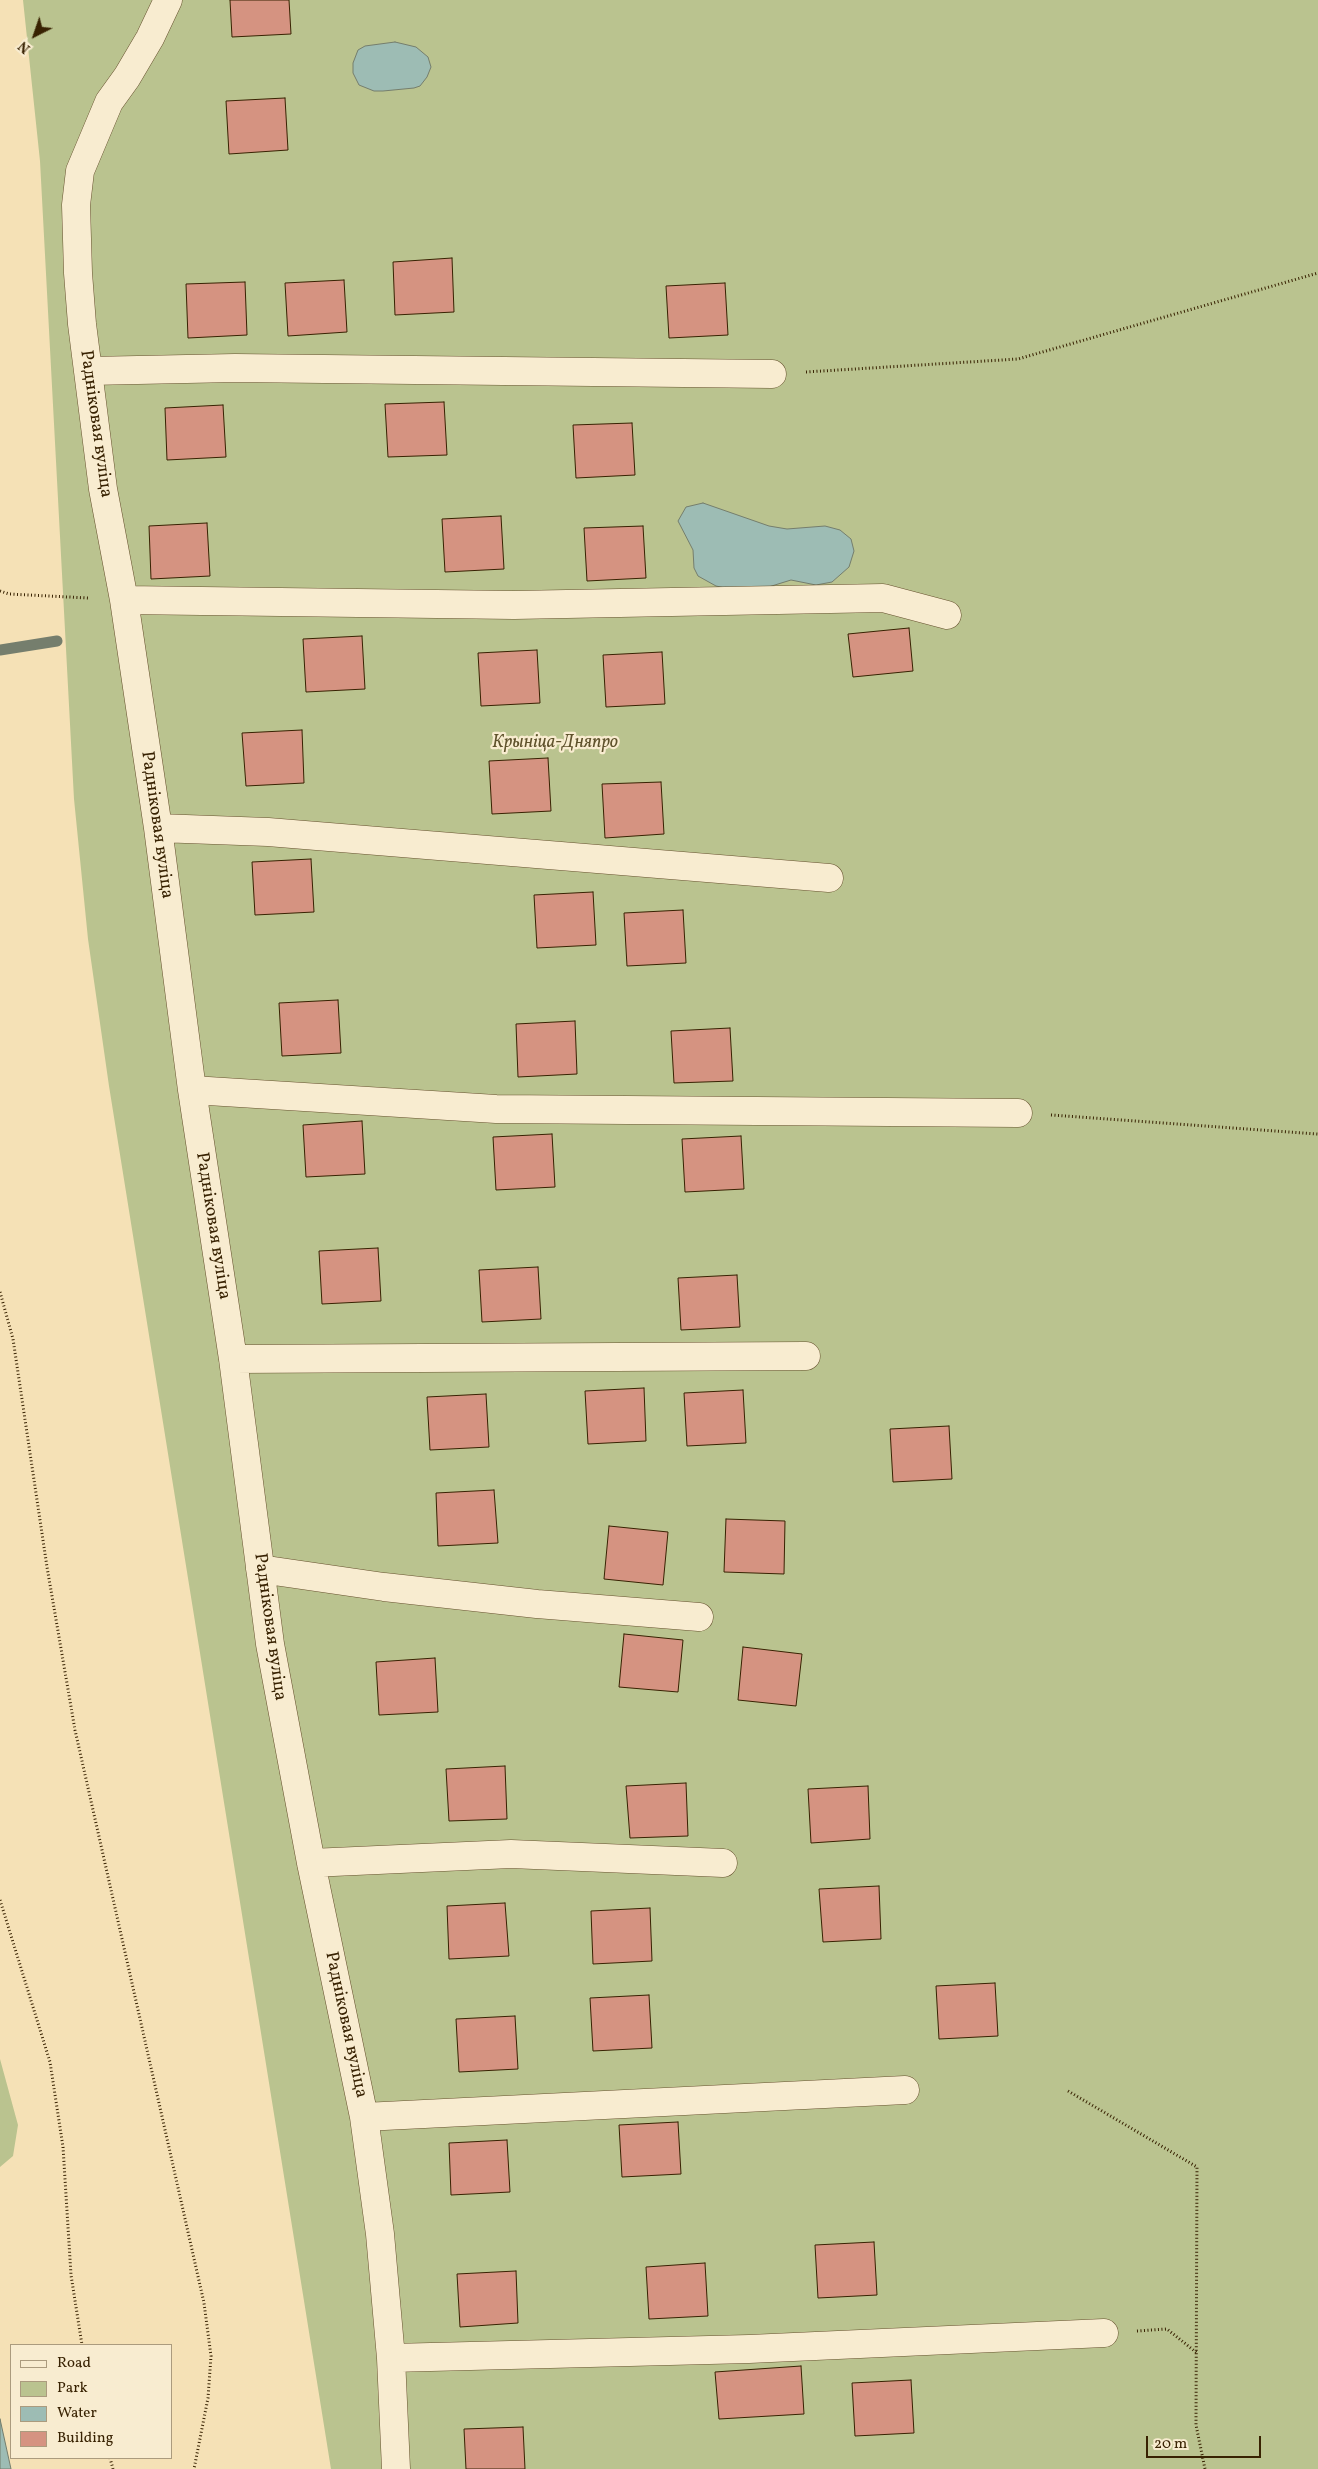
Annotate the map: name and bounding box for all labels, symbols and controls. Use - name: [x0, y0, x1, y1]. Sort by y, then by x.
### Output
- north arrow: [10, 10, 60, 60]
- text: N: [15, 36, 35, 57]
- street label: Радніковая вуліца: [74, 349, 116, 499]
- park label: Крыніца-Дняпро: [492, 733, 618, 755]
- street label: Радніковая вуліца: [135, 750, 177, 900]
- street label: Радніковая вуліца: [190, 1151, 234, 1301]
- street label: Радніковая вуліца: [248, 1552, 290, 1702]
- street label: Радніковая вуліца: [319, 1950, 371, 2100]
- legend: [10, 2344, 172, 2459]
- text: Road: [57, 2353, 91, 2374]
- text: Park: [57, 2378, 88, 2399]
- text: Water: [57, 2403, 97, 2424]
- scale bar: [1148, 2426, 1263, 2458]
- text: Building: [57, 2428, 113, 2449]
- text: 20 m: [1154, 2434, 1187, 2455]

